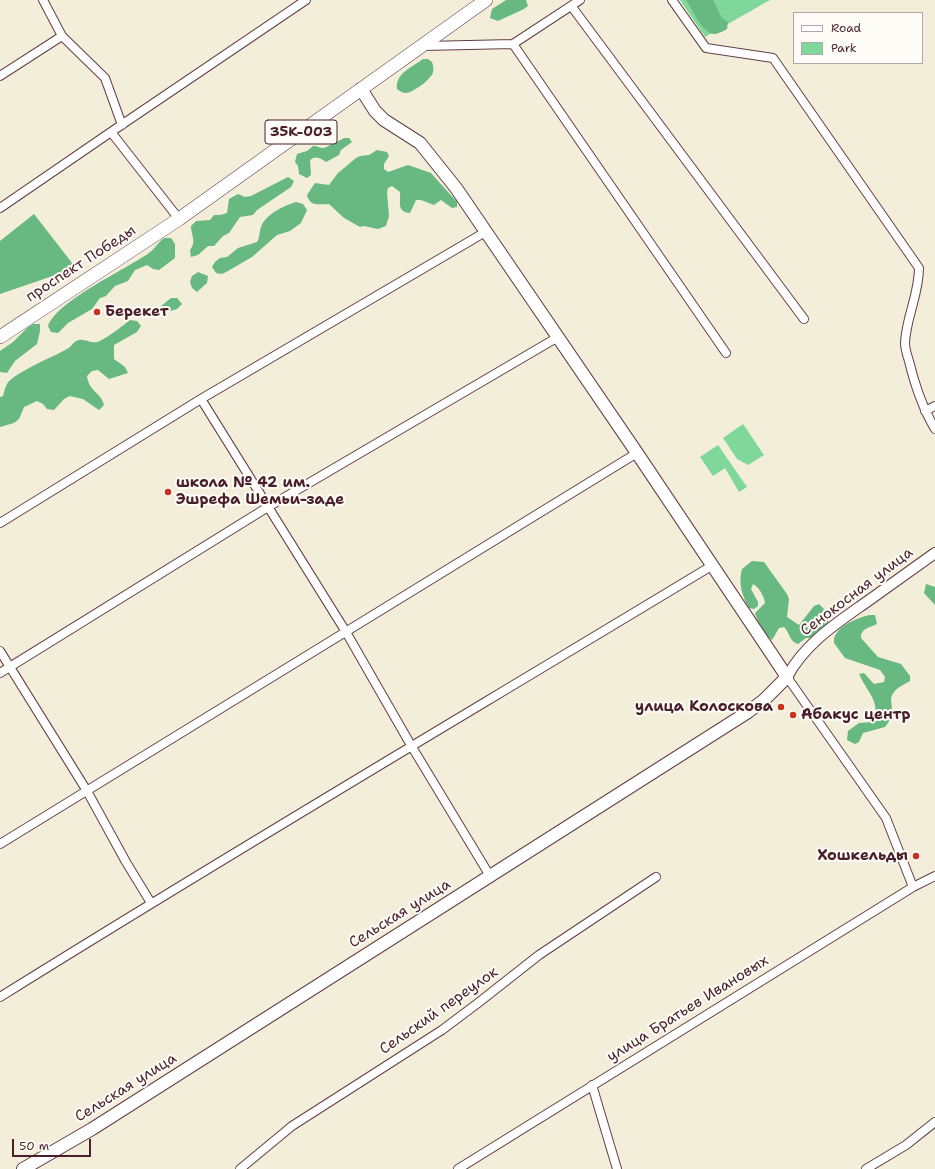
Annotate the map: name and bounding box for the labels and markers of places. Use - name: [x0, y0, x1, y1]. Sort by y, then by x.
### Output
- place label: Берекет: [105, 303, 169, 321]
- marker: Берекет: [92, 307, 102, 317]
- place label: школа № 42 им. Эшрефа Шемьи-заде: [176, 474, 344, 509]
- marker: школа № 42 им. Эшрефа Шемьи-заде: [163, 487, 173, 497]
- place label: улица Колоскова: [635, 698, 773, 716]
- marker: улица Колоскова: [776, 702, 786, 712]
- place label: Абакус центр: [801, 706, 911, 724]
- marker: Абакус центр: [788, 710, 798, 720]
- place label: Хошкельды: [817, 847, 908, 865]
- marker: Хошкельды: [911, 851, 921, 861]

